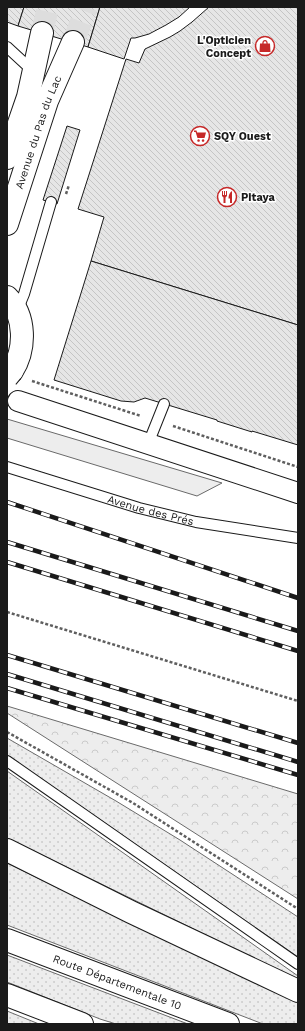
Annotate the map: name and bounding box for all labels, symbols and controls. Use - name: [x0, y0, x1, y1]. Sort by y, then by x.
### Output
- place label: L'Opticien Concept: [197, 34, 251, 60]
- shop icon: L'Opticien Concept: [254, 35, 276, 57]
- street label: Avenue du Pas du Lac: [12, 73, 64, 190]
- supermarket icon: SQY Ouest: [189, 125, 211, 147]
- place label: SQY Ouest: [214, 130, 271, 143]
- restaurant icon: Pitaya: [216, 186, 238, 208]
- place label: Pitaya: [241, 191, 276, 204]
- street label: Avenue des Prés: [106, 492, 195, 528]
- street label: Route Départementale 10: [51, 952, 184, 1012]

